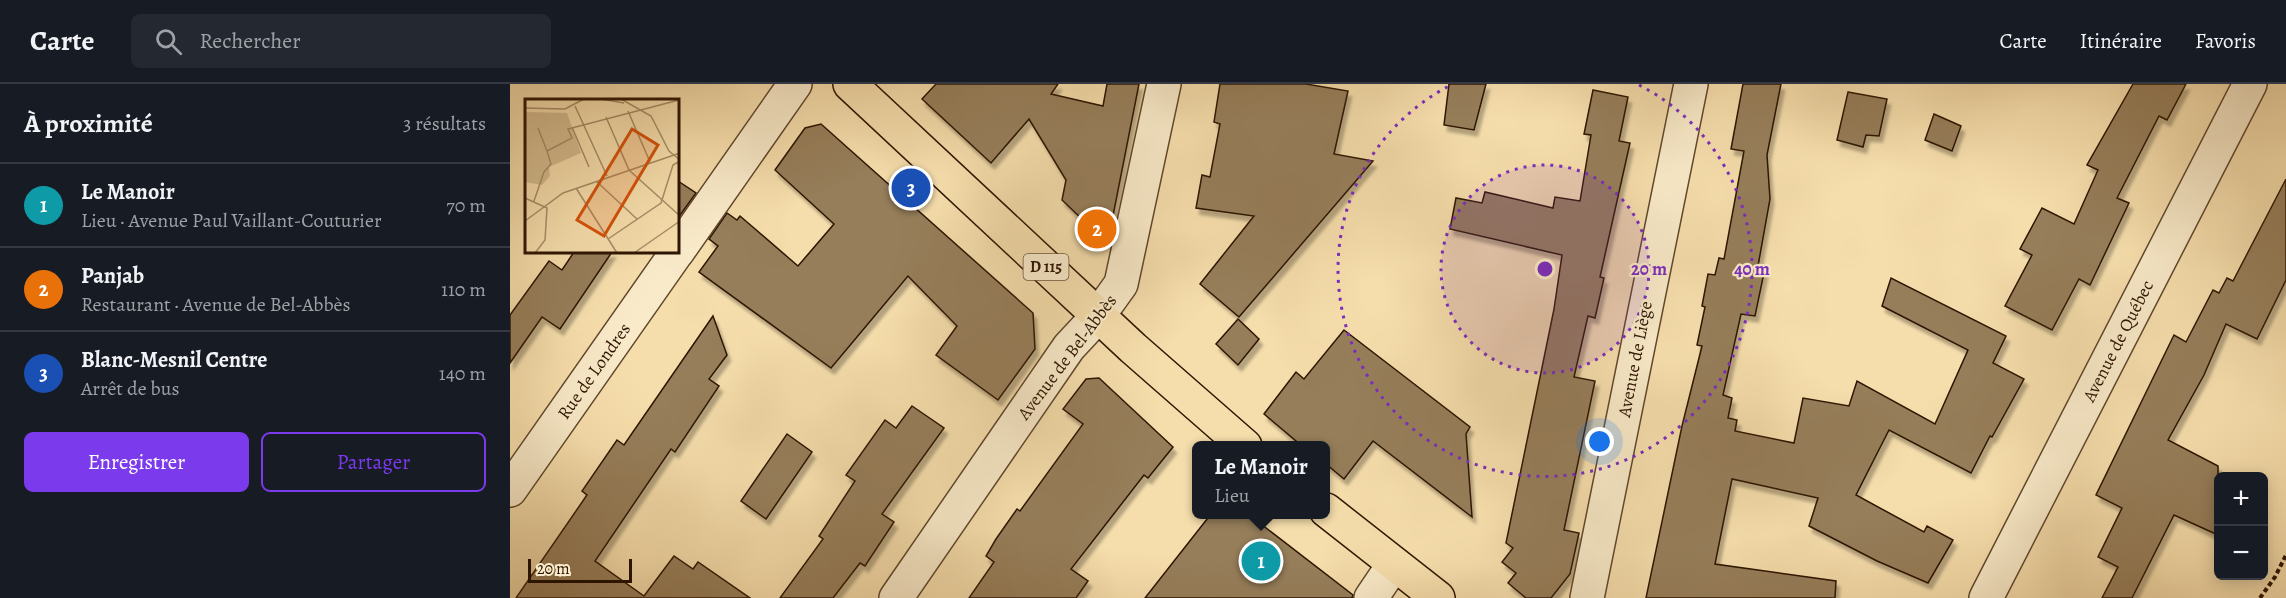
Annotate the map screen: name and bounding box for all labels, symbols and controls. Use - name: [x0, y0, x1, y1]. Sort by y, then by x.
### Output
- search box: [131, 14, 551, 68]
- text: Carte: [30, 22, 95, 60]
- icon: search: [152, 25, 185, 58]
- text: Rechercher: [200, 26, 301, 56]
- text: Carte: [1999, 27, 2047, 55]
- text: Itinéraire: [2080, 27, 2162, 55]
- text: Favoris: [2195, 27, 2256, 55]
- inset map: [525, 99, 680, 254]
- text: À proximité: [24, 106, 153, 141]
- text: 3 résultats: [403, 110, 486, 137]
- pin: 3: [892, 166, 930, 210]
- text: Le Manoir: [81, 177, 175, 207]
- text: 1: [40, 192, 47, 219]
- text: 70 m: [446, 192, 486, 219]
- pin: 2: [1078, 206, 1116, 252]
- text: Lieu · Avenue Paul Vaillant-Couturier: [81, 207, 382, 234]
- road number: D 115: [1024, 254, 1068, 280]
- text: 20 m: [1631, 257, 1667, 281]
- text: 40 m: [1734, 257, 1770, 281]
- centre of rings: [1535, 259, 1555, 279]
- text: Panjab: [81, 261, 144, 291]
- text: 2: [39, 276, 48, 303]
- text: 110 m: [441, 276, 486, 303]
- street label: Avenue de Québec: [2077, 276, 2159, 407]
- street label: Avenue de Bel-Abbès: [1011, 289, 1122, 425]
- text: Restaurant · Avenue de Bel-Abbès: [81, 291, 351, 318]
- street label: Avenue de Liège: [1612, 299, 1658, 420]
- street label: Rue de Londres: [552, 318, 636, 424]
- text: Blanc-Mesnil Centre: [81, 345, 268, 375]
- text: 3: [39, 360, 48, 387]
- text: 140 m: [439, 360, 486, 387]
- text: Arrêt de bus: [81, 375, 180, 402]
- your location: [1585, 427, 1614, 456]
- button: Enregistrer: [24, 432, 249, 492]
- button: Partager: [261, 432, 486, 492]
- popup: [1192, 441, 1330, 519]
- text: Le Manoir: [1214, 452, 1308, 482]
- map controls: [2214, 472, 2268, 580]
- button: +: [2214, 472, 2268, 526]
- text: Lieu: [1214, 482, 1250, 509]
- button: −: [2214, 526, 2268, 580]
- pin: 1: [1242, 538, 1281, 584]
- scale bar: [528, 556, 632, 584]
- text: 20 m: [537, 558, 570, 580]

